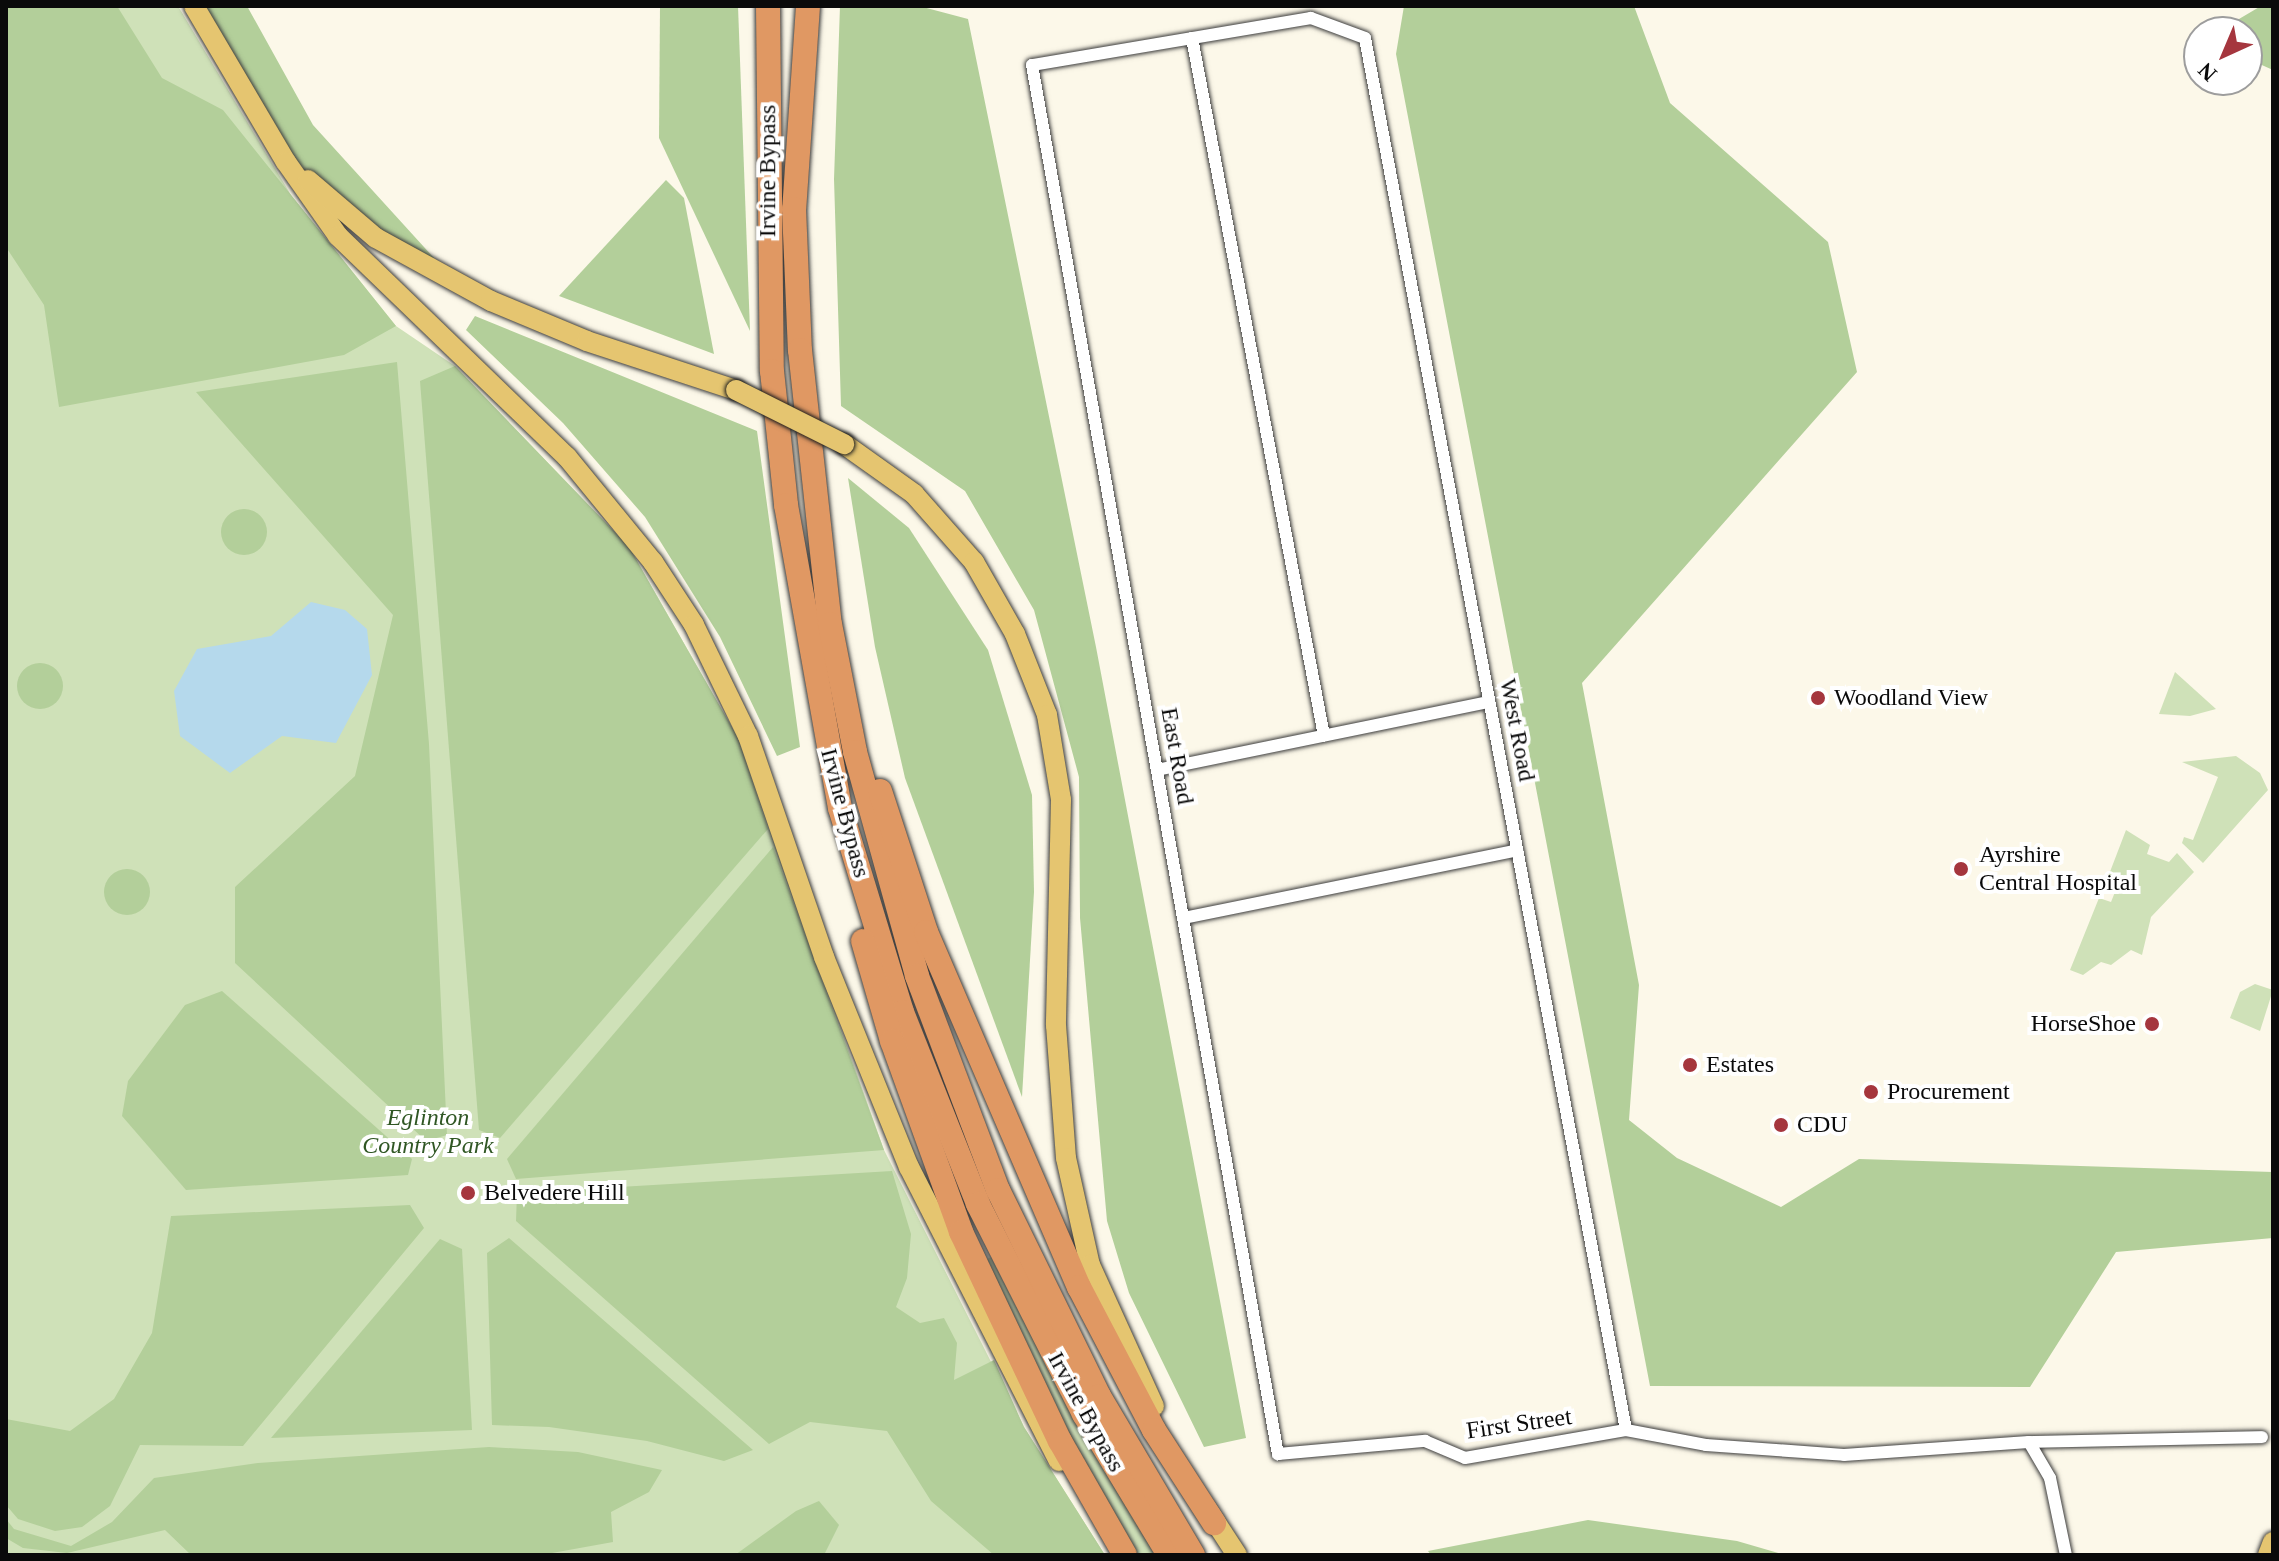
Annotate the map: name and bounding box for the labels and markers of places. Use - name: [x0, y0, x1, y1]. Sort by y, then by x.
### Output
- place label: Woodland View: [1834, 684, 1989, 712]
- marker: Woodland View: [1809, 689, 1827, 707]
- place label: Ayrshire Central Hospital: [1979, 841, 2137, 897]
- marker: Ayrshire Central Hospital: [1950, 858, 1972, 880]
- place label: HorseShoe: [2031, 1010, 2136, 1038]
- marker: HorseShoe: [2143, 1015, 2161, 1033]
- place label: Estates: [1706, 1051, 1774, 1079]
- marker: Estates: [1681, 1056, 1699, 1074]
- place label: Procurement: [1887, 1078, 2010, 1106]
- marker: Procurement: [1862, 1083, 1880, 1101]
- place label: CDU: [1797, 1111, 1848, 1139]
- marker: CDU: [1772, 1116, 1790, 1134]
- place label: Belvedere Hill: [484, 1179, 625, 1207]
- marker: Belvedere Hill: [459, 1184, 477, 1202]

